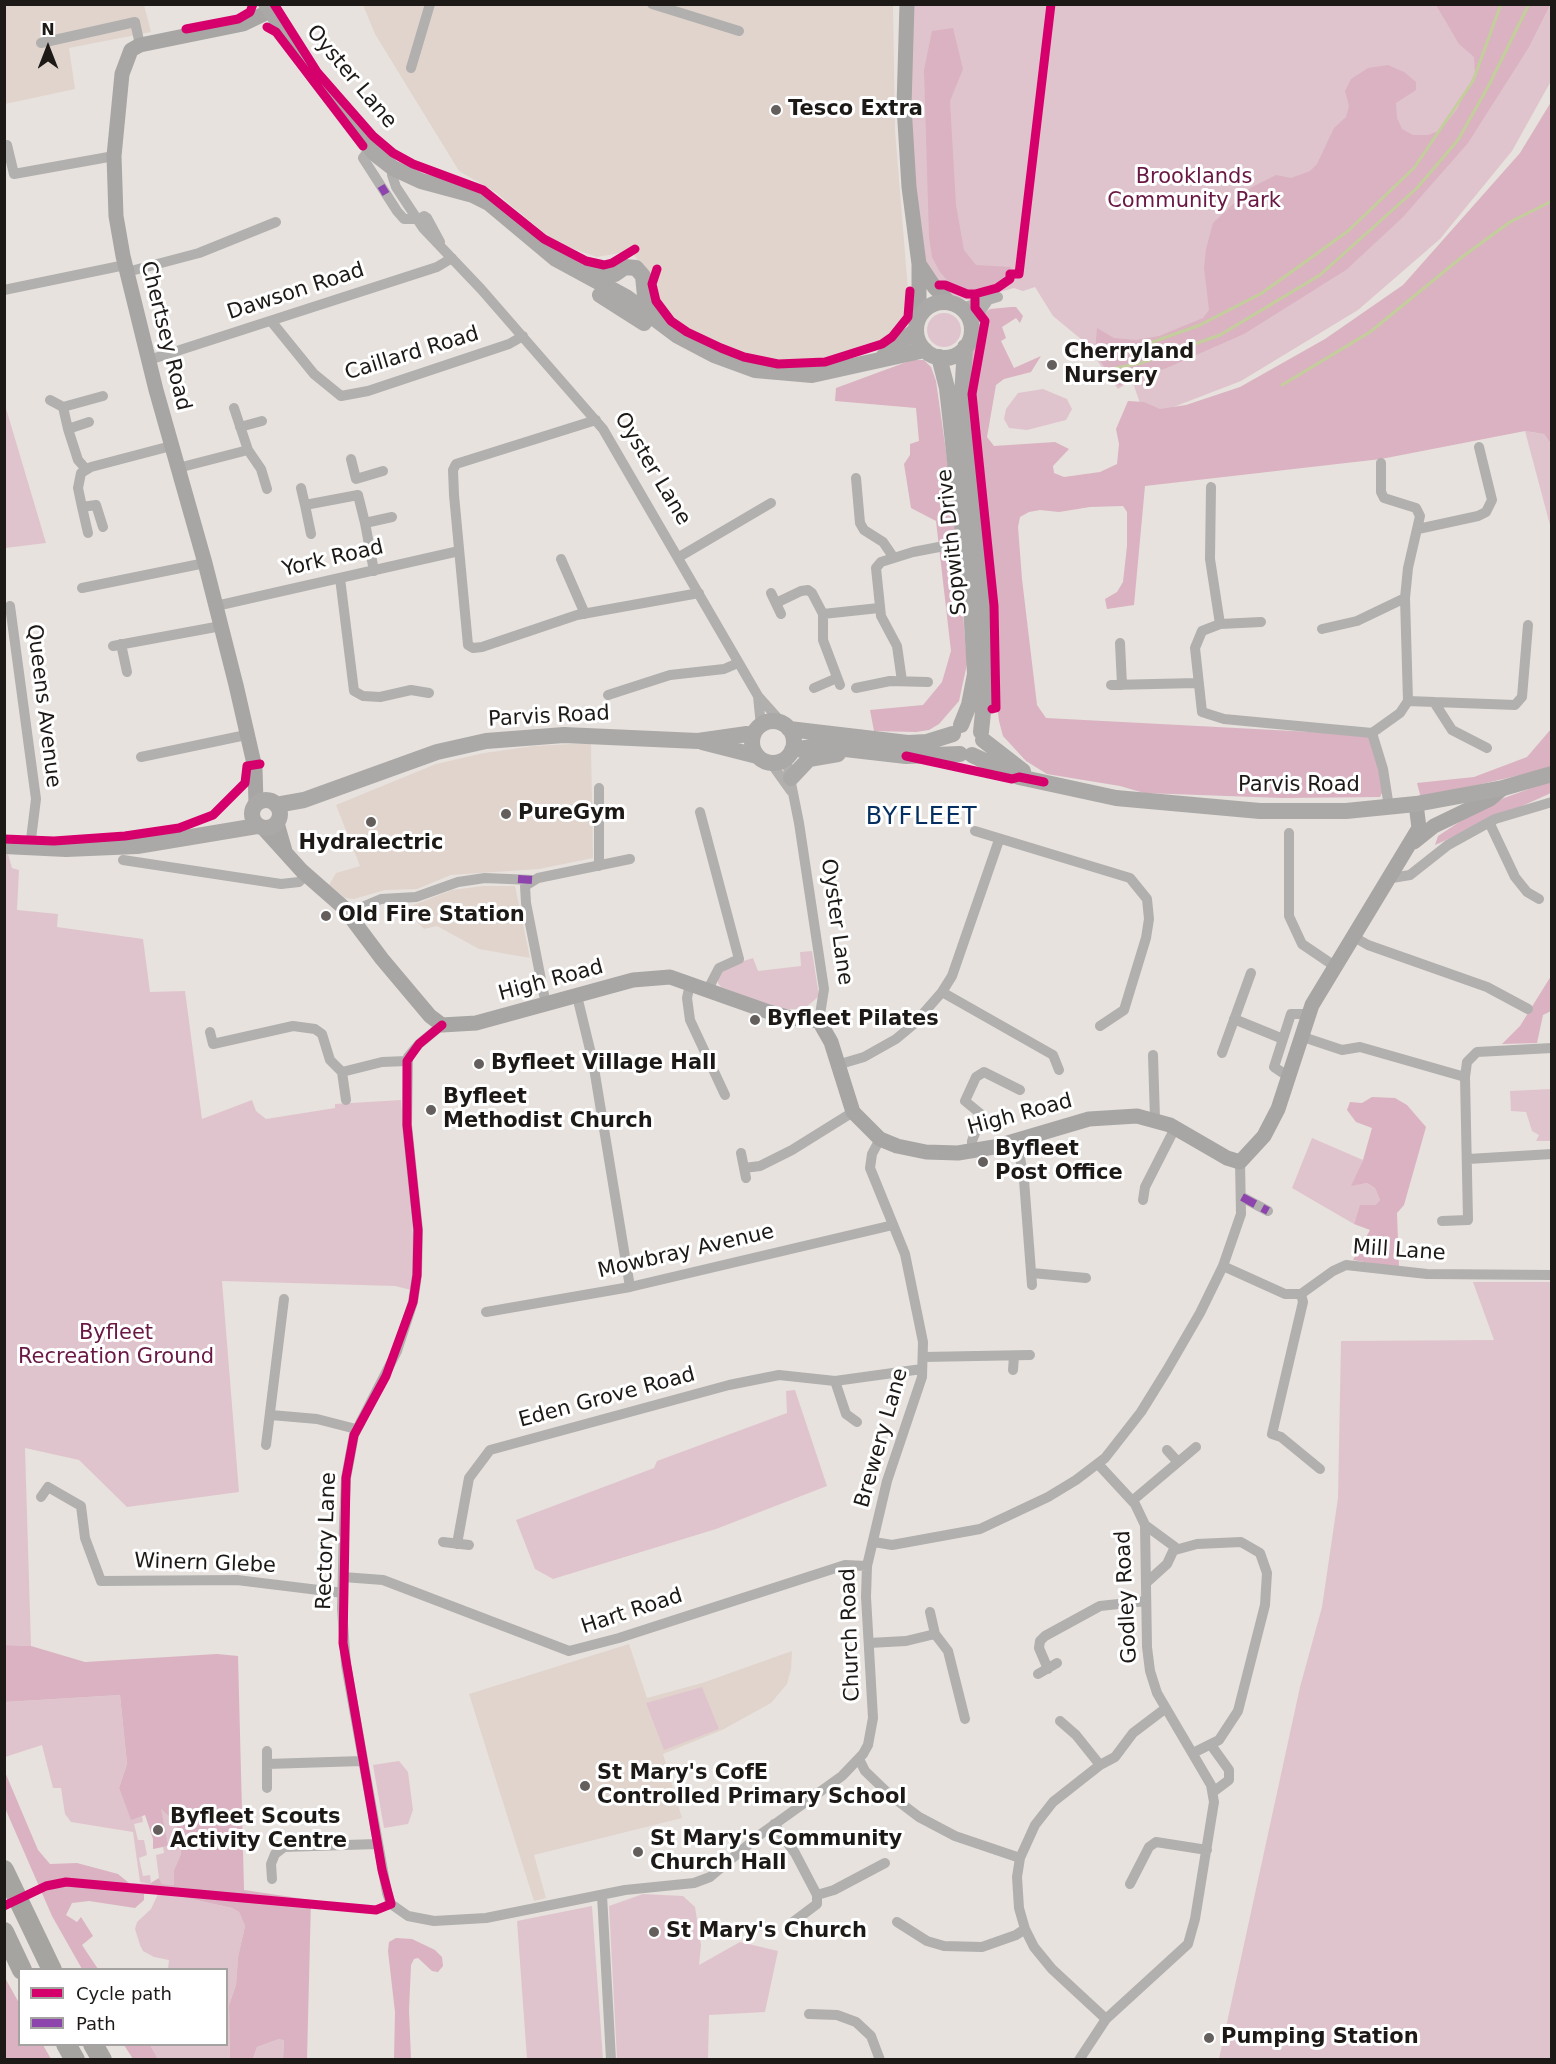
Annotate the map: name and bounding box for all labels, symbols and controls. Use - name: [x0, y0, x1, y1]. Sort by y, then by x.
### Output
- north arrow: [18, 18, 78, 78]
- text: N: [41, 20, 55, 39]
- street label: Oyster Lane: [300, 20, 402, 134]
- place label: Tesco Extra: [788, 97, 923, 123]
- marker: Tesco Extra: [769, 103, 783, 117]
- park label: Brooklands Community Park: [1107, 165, 1281, 215]
- street label: Dawson Road: [224, 258, 368, 326]
- street label: Chertsey Road: [134, 259, 196, 413]
- street label: Caillard Road: [342, 322, 482, 386]
- place label: Cherryland Nursery: [1064, 340, 1194, 390]
- marker: Cherryland Nursery: [1045, 358, 1059, 372]
- street label: Oyster Lane: [608, 408, 696, 530]
- street label: Sopwith Drive: [933, 468, 973, 616]
- street label: York Road: [280, 535, 386, 583]
- street label: Queens Avenue: [20, 623, 66, 789]
- street label: Parvis Road: [488, 701, 610, 733]
- street label: Parvis Road: [1238, 773, 1360, 799]
- place label: PureGym: [518, 801, 626, 827]
- district label: BYFLEET: [866, 804, 978, 832]
- marker: PureGym: [499, 807, 513, 821]
- marker: Hydralectric: [364, 815, 378, 829]
- place label: Hydralectric: [299, 831, 443, 857]
- street label: Oyster Lane: [815, 857, 857, 987]
- place label: Old Fire Station: [338, 903, 525, 929]
- marker: Old Fire Station: [319, 909, 333, 923]
- street label: High Road: [496, 955, 606, 1007]
- place label: Byfleet Pilates: [767, 1007, 939, 1033]
- marker: Byfleet Pilates: [748, 1013, 762, 1027]
- place label: Byfleet Village Hall: [491, 1051, 716, 1077]
- marker: Byfleet Village Hall: [472, 1057, 486, 1071]
- place label: Byfleet Methodist Church: [443, 1085, 653, 1135]
- street label: High Road: [965, 1089, 1075, 1141]
- marker: Byfleet Methodist Church: [424, 1103, 438, 1117]
- place label: Byfleet Post Office: [995, 1137, 1123, 1187]
- marker: Byfleet Post Office: [976, 1155, 990, 1169]
- street label: Mowbray Avenue: [595, 1219, 777, 1285]
- street label: Mill Lane: [1352, 1235, 1446, 1267]
- park label: Byfleet Recreation Ground: [18, 1321, 214, 1371]
- street label: Eden Grove Road: [516, 1362, 698, 1434]
- street label: Brewery Lane: [850, 1365, 914, 1511]
- street label: Rectory Lane: [312, 1472, 342, 1610]
- street label: Godley Road: [1111, 1530, 1143, 1664]
- street label: Winern Glebe: [134, 1549, 276, 1579]
- street label: Church Road: [836, 1568, 866, 1702]
- street label: Hart Road: [578, 1584, 686, 1640]
- place label: St Mary's CofE Controlled Primary School: [597, 1761, 907, 1811]
- marker: St Mary's CofE Controlled Primary School: [578, 1779, 592, 1793]
- place label: Byfleet Scouts Activity Centre: [170, 1805, 347, 1855]
- marker: Byfleet Scouts Activity Centre: [151, 1823, 165, 1837]
- place label: St Mary's Community Church Hall: [650, 1827, 902, 1877]
- marker: St Mary's Community Church Hall: [631, 1845, 645, 1859]
- place label: St Mary's Church: [666, 1919, 867, 1945]
- marker: St Mary's Church: [647, 1925, 661, 1939]
- legend: [18, 1968, 228, 2046]
- text: Cycle path: [76, 1983, 172, 2004]
- text: Path: [76, 2013, 116, 2034]
- place label: Pumping Station: [1221, 2025, 1419, 2051]
- marker: Pumping Station: [1202, 2031, 1216, 2045]

